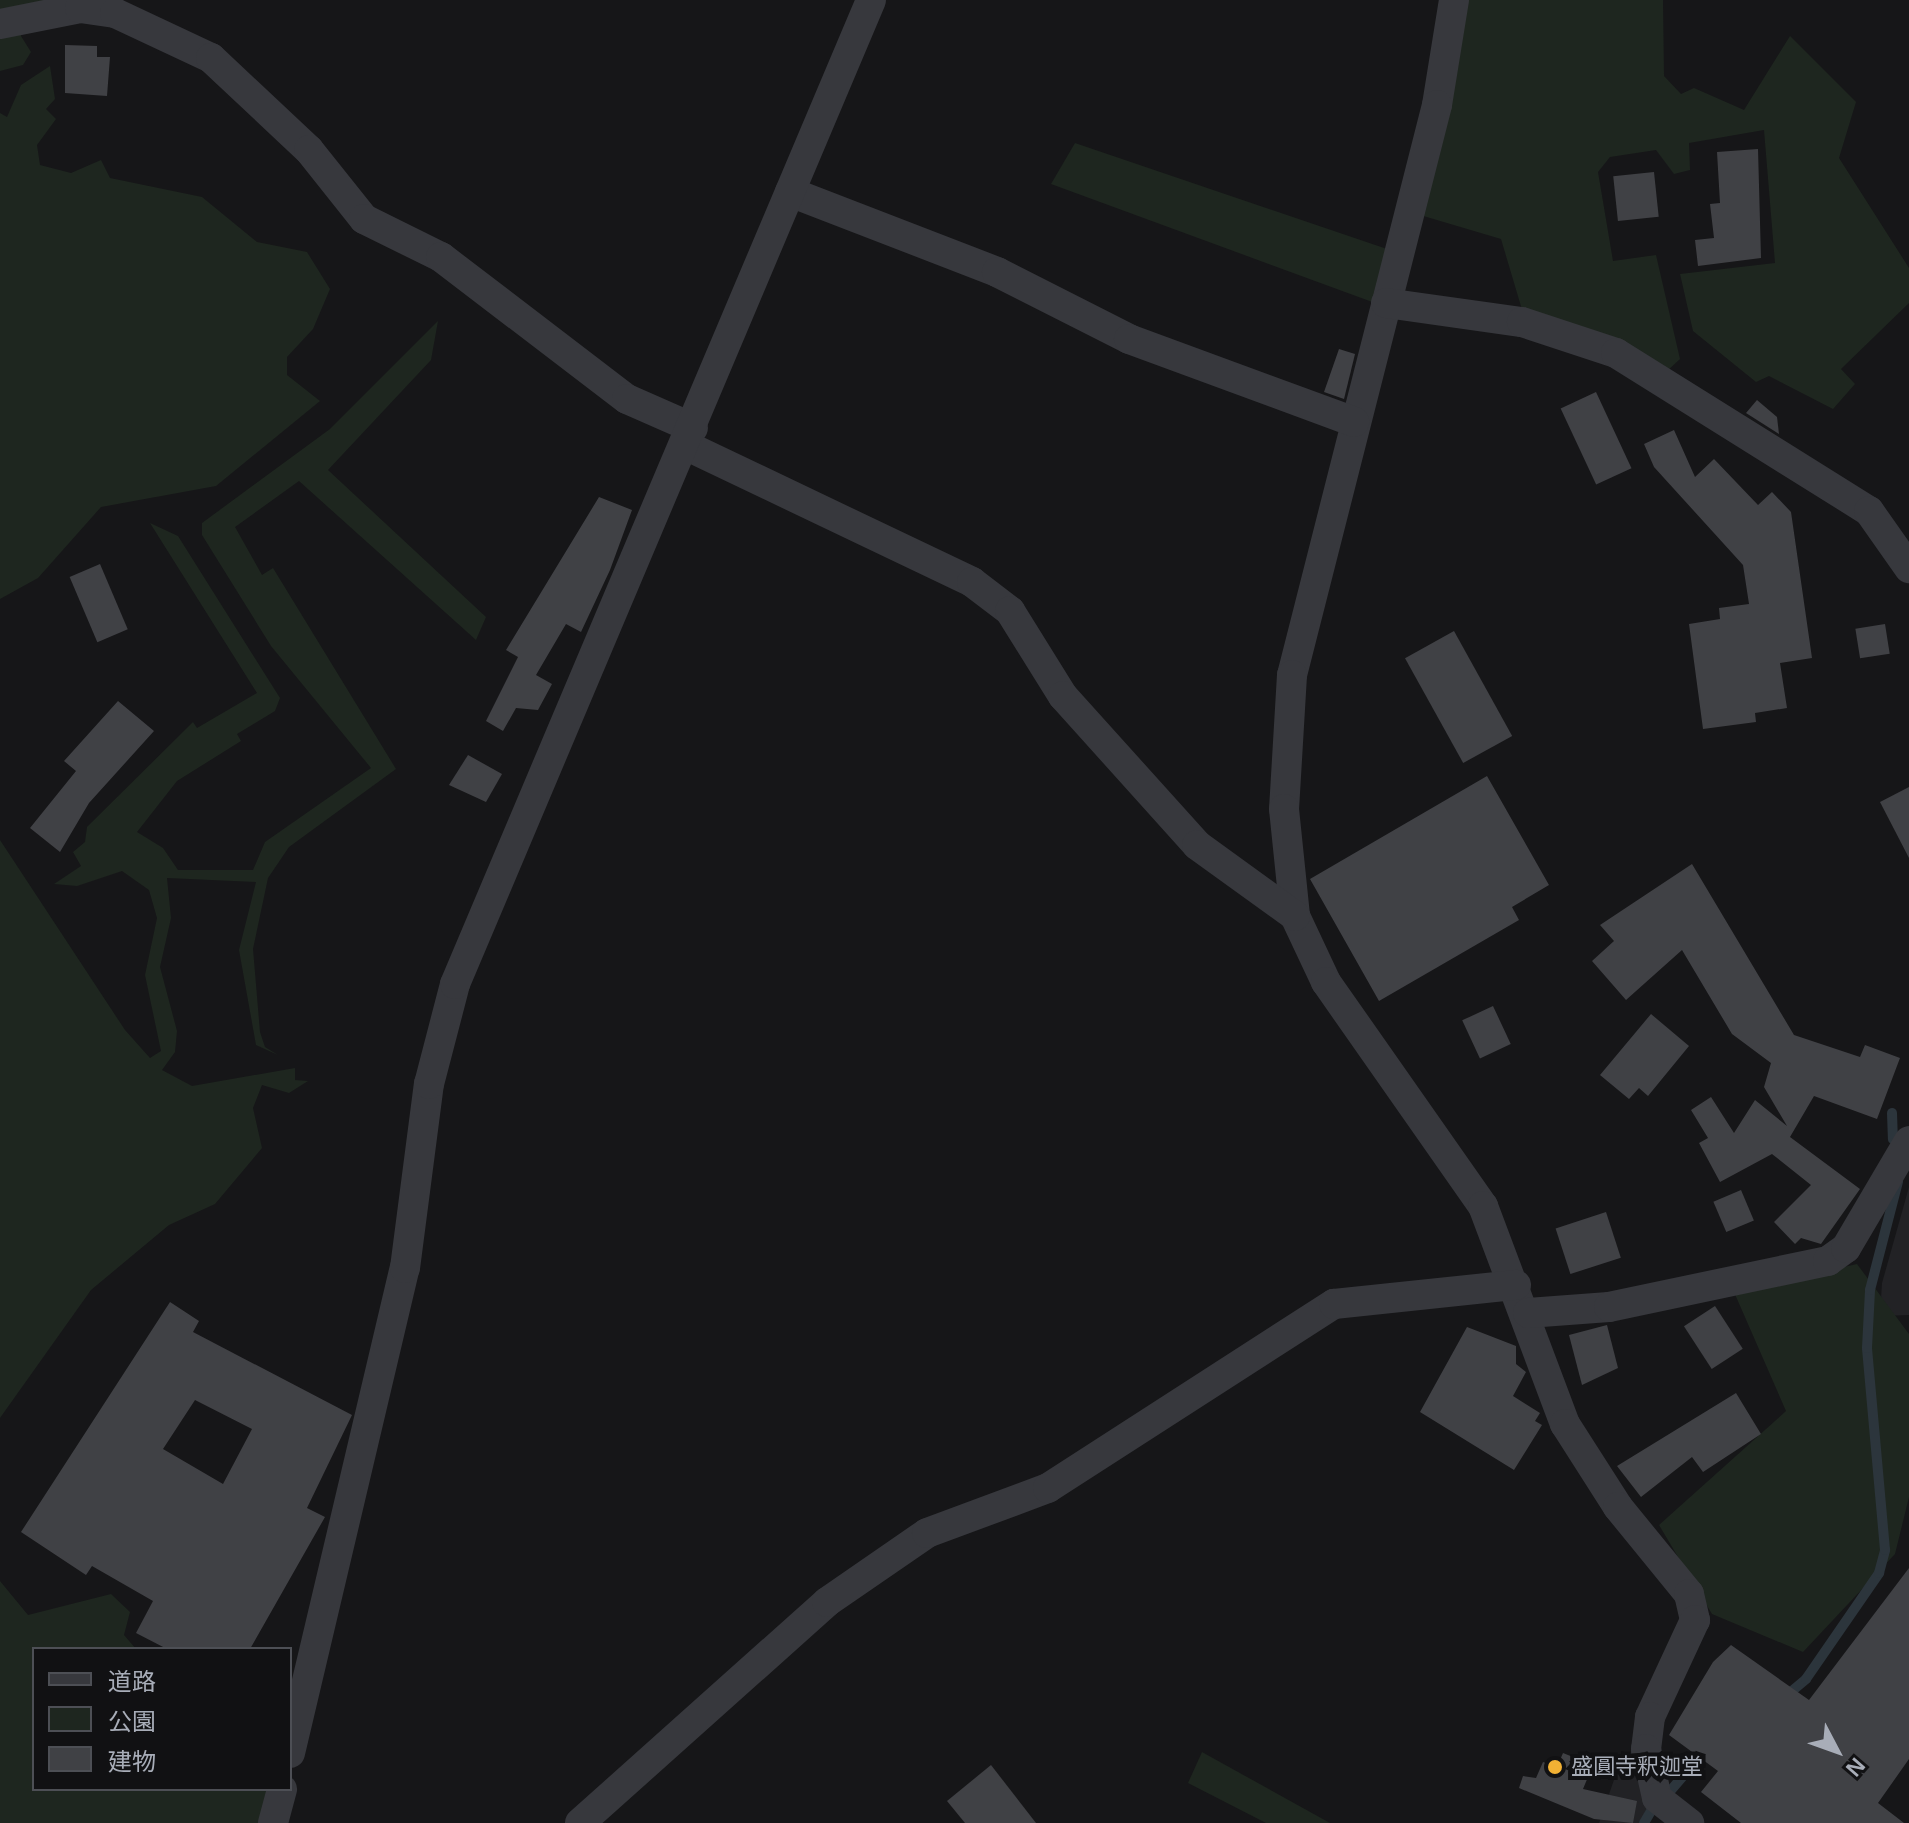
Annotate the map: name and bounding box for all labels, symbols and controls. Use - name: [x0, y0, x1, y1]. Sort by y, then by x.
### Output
- legend: [32, 1647, 292, 1791]
- text: 道路: [108, 1668, 156, 1695]
- text: 公園: [108, 1708, 156, 1735]
- north arrow: [1797, 1711, 1877, 1791]
- text: 建物: [108, 1748, 156, 1775]
- text: N: [1841, 1753, 1870, 1781]
- place label: 盛圓寺釈迦堂: [1571, 1754, 1703, 1780]
- marker: 盛圓寺釈迦堂: [1546, 1758, 1564, 1776]

